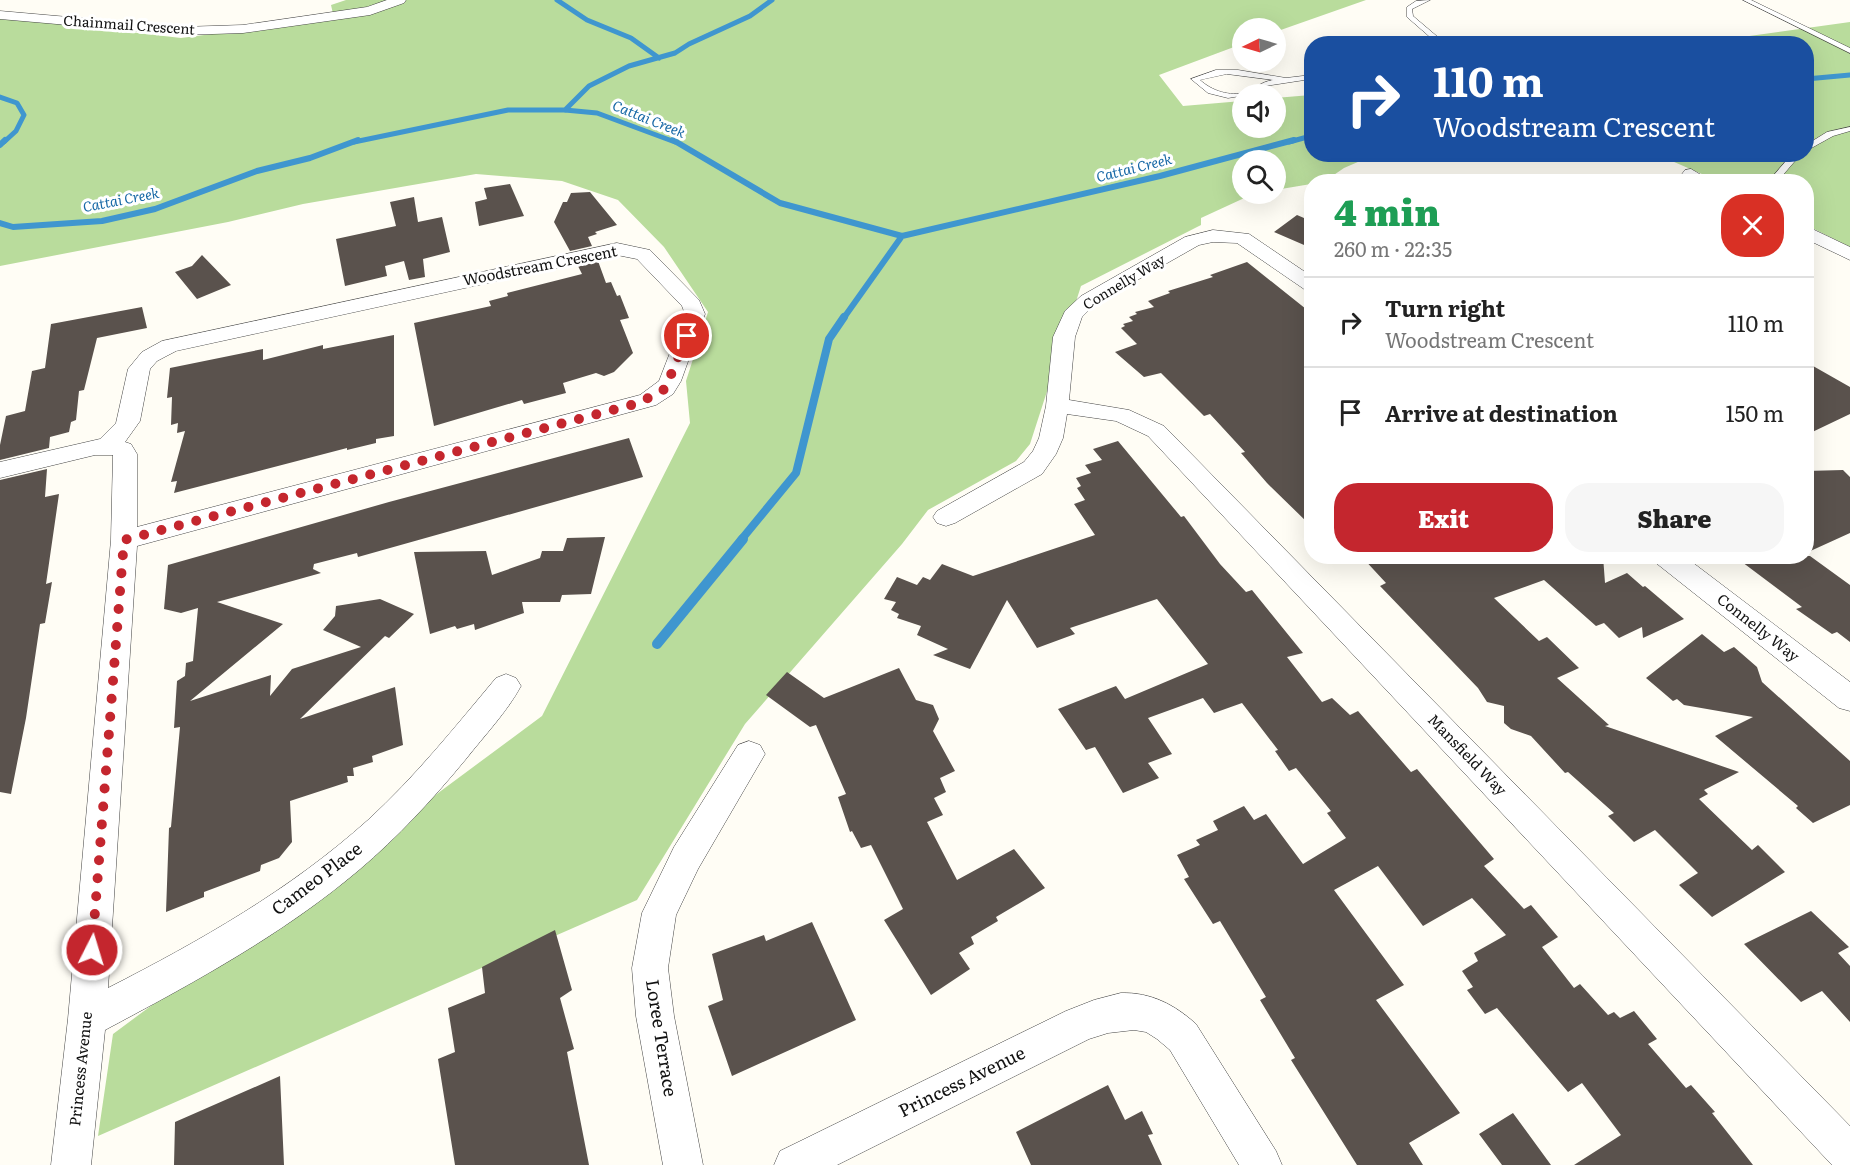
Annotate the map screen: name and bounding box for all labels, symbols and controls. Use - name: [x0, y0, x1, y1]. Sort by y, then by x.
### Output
- street label: Chainmail Crescent: [63, 9, 196, 39]
- north arrow: [1232, 18, 1286, 72]
- map controls: [1232, 18, 1286, 204]
- text: 110 m: [1433, 48, 1544, 110]
- icon: right: [1334, 60, 1412, 138]
- button: sound: [1232, 84, 1286, 138]
- water label: Cattai Creek: [610, 94, 689, 142]
- text: Woodstream Crescent: [1433, 105, 1715, 145]
- water label: Cattai Creek: [1094, 148, 1174, 186]
- button: search: [1232, 150, 1286, 204]
- water label: Cattai Creek: [81, 182, 161, 216]
- text: 4 min: [1334, 184, 1440, 237]
- button: close: [1721, 194, 1784, 257]
- text: 260 m · 22:35: [1334, 233, 1452, 263]
- street label: Woodstream Crescent: [461, 238, 619, 291]
- street label: Connelly Way: [1079, 248, 1169, 314]
- text: Turn right: [1385, 291, 1505, 324]
- icon: right: [1334, 306, 1367, 339]
- text: 110 m: [1728, 306, 1784, 339]
- pin: [661, 310, 712, 361]
- icon: arrive: [670, 319, 703, 352]
- text: Woodstream Crescent: [1385, 324, 1594, 354]
- icon: arrive: [1334, 396, 1367, 429]
- text: Arrive at destination: [1385, 396, 1618, 429]
- text: 150 m: [1725, 396, 1784, 429]
- button: Exit: [1334, 483, 1553, 552]
- button: Share: [1565, 483, 1784, 552]
- street label: Connelly Way: [1713, 587, 1806, 667]
- street label: Mansfield Way: [1423, 708, 1513, 800]
- street label: Cameo Place: [265, 835, 367, 921]
- position arrow: [60, 918, 124, 982]
- street label: Loree Terrace: [640, 977, 685, 1098]
- street label: Princess Avenue: [62, 1010, 97, 1127]
- street label: Princess Avenue: [893, 1038, 1029, 1123]

